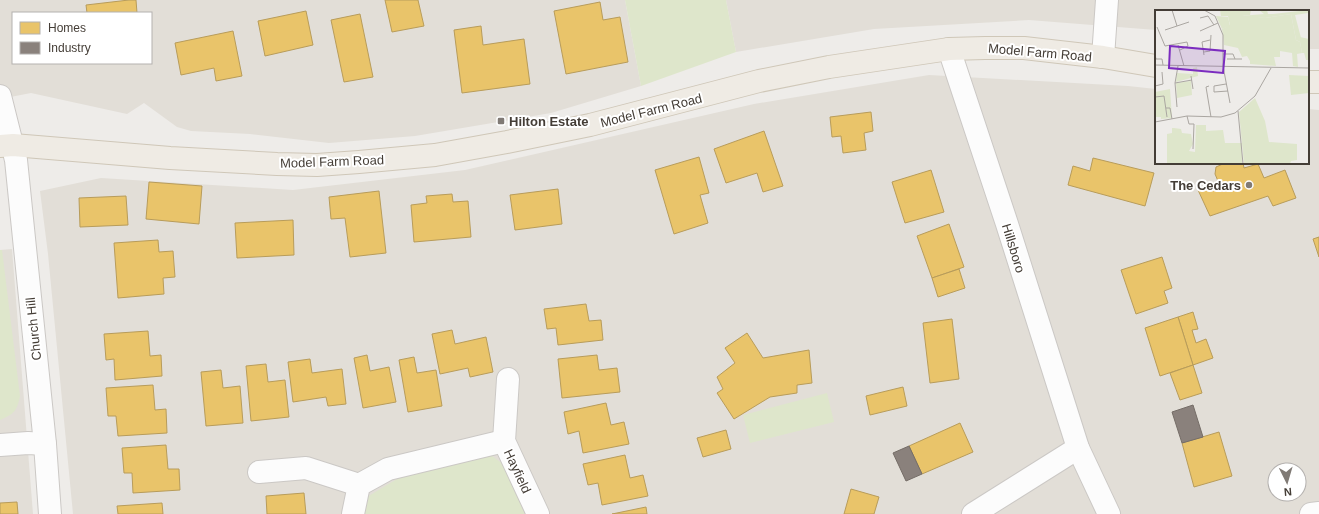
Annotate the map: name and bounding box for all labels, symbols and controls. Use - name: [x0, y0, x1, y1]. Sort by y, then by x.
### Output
- inset map: [1155, 10, 1309, 164]
- legend: [12, 12, 152, 64]
- text: Homes: [48, 21, 86, 35]
- street label: Model Farm Road: [987, 40, 1092, 65]
- text: Industry: [48, 41, 91, 55]
- street label: Model Farm Road: [599, 91, 703, 130]
- place label: Hilton Estate: [509, 114, 588, 129]
- marker: Hilton Estate: [496, 116, 506, 126]
- street label: Model Farm Road: [280, 152, 384, 171]
- place label: The Cedars: [1170, 178, 1241, 193]
- marker: The Cedars: [1244, 180, 1254, 190]
- street label: Hillsboro: [999, 222, 1028, 275]
- street label: Church Hill: [23, 296, 44, 361]
- street label: Hayfield: [501, 447, 534, 496]
- north arrow: [1267, 462, 1307, 502]
- text: N: [1283, 486, 1292, 498]

